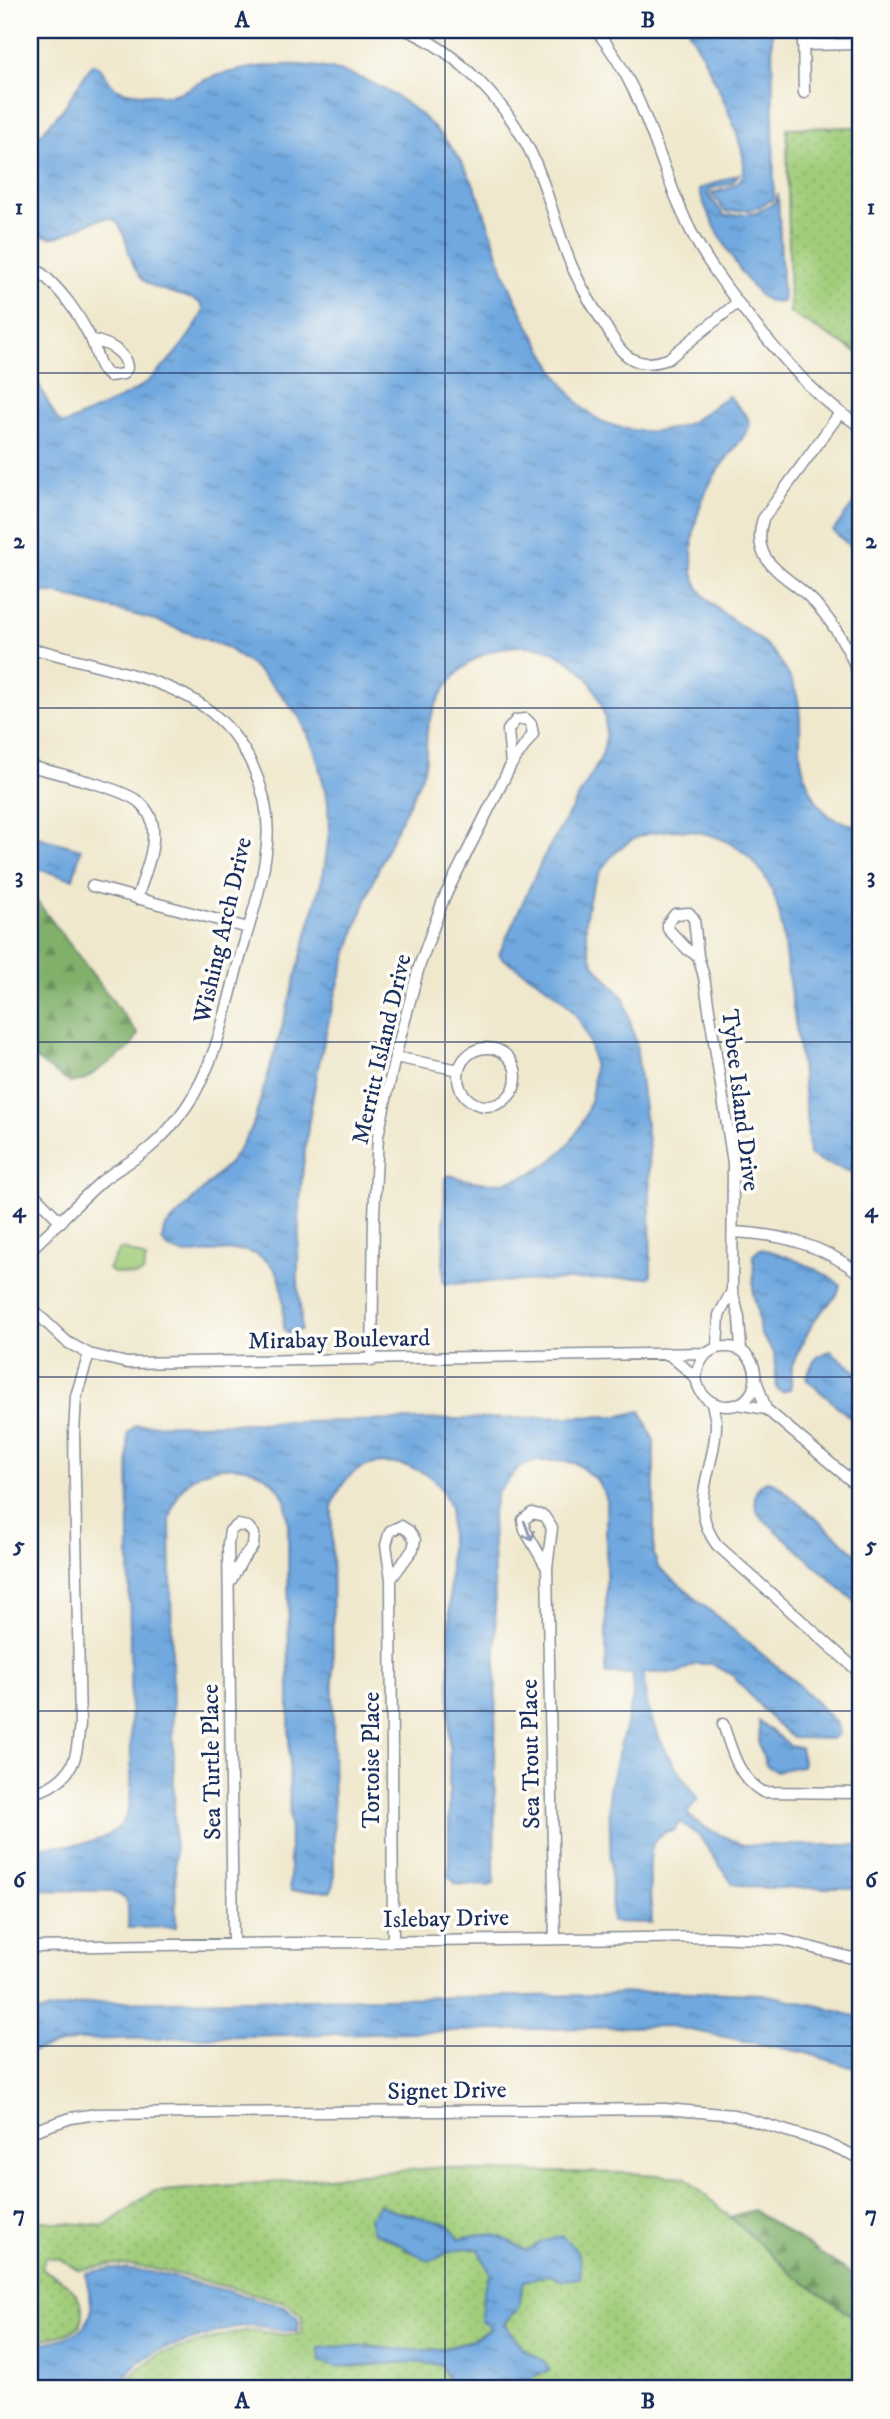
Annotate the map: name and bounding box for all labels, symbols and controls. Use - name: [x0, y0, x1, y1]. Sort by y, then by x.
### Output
- text: A: [234, 6, 251, 35]
- text: B: [641, 6, 655, 35]
- text: 1: [15, 193, 23, 222]
- text: 1: [867, 193, 875, 222]
- text: 2: [13, 527, 25, 556]
- text: 2: [865, 527, 877, 556]
- street label: Wishing Arch Drive: [187, 834, 259, 1027]
- text: 3: [15, 862, 23, 891]
- text: 3: [867, 862, 875, 891]
- street label: Merritt Island Drive: [345, 951, 418, 1147]
- street label: Tybee Island Drive: [714, 1007, 766, 1193]
- text: 4: [12, 1196, 27, 1225]
- text: 4: [864, 1196, 879, 1225]
- street label: Mirabay Boulevard: [248, 1323, 430, 1357]
- one-way arrow: [522, 1520, 535, 1541]
- text: 5: [12, 1531, 25, 1560]
- text: 5: [864, 1531, 877, 1560]
- street label: Sea Trout Place: [515, 1679, 547, 1829]
- street label: Sea Turtle Place: [196, 1684, 228, 1840]
- street label: Tortoise Place: [357, 1692, 387, 1828]
- text: 6: [13, 1866, 27, 1895]
- text: 6: [865, 1866, 879, 1895]
- street label: Islebay Drive: [383, 1903, 509, 1935]
- street label: Signet Drive: [387, 2075, 507, 2107]
- text: 7: [13, 2200, 25, 2229]
- text: 7: [865, 2200, 877, 2229]
- text: A: [234, 2387, 251, 2416]
- text: B: [641, 2387, 655, 2416]

